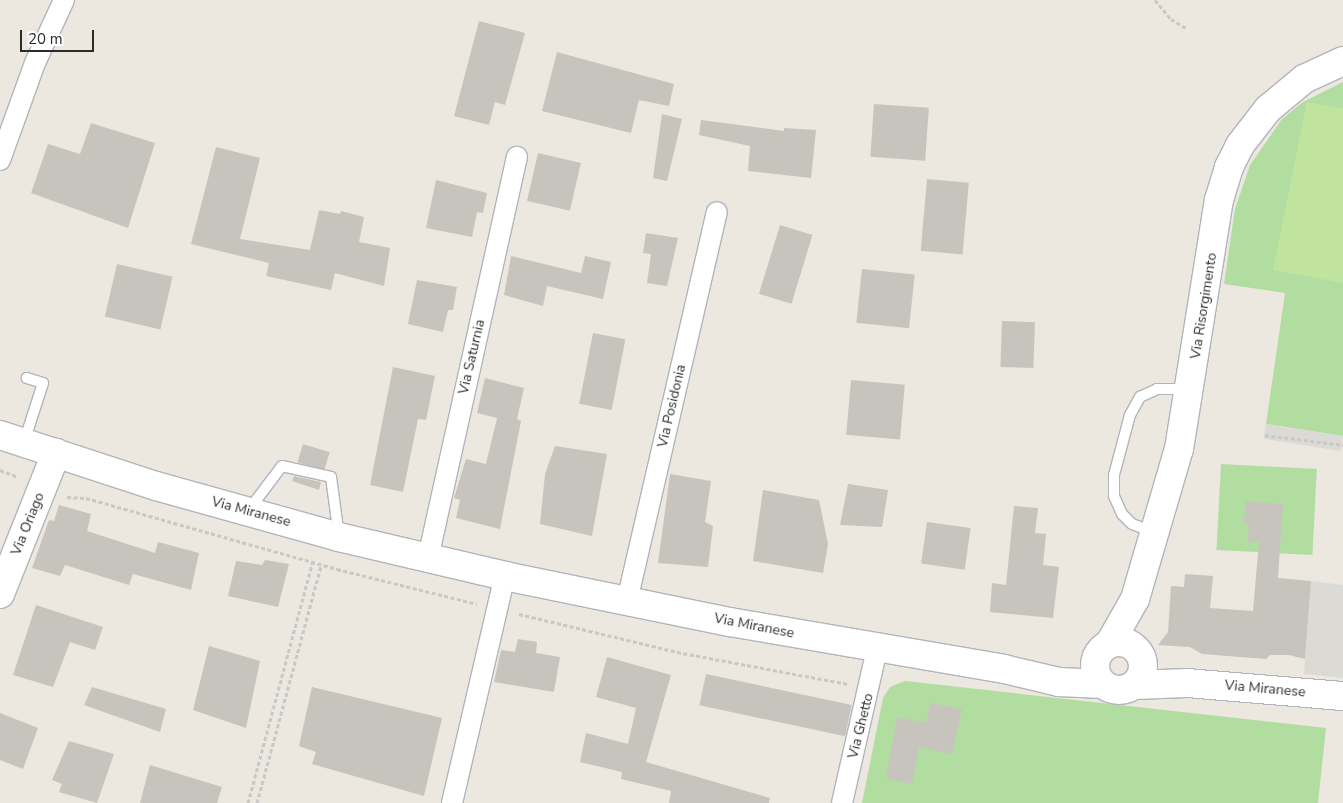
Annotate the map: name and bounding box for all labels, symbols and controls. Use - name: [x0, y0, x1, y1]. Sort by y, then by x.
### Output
- scale bar: [22, 20, 96, 52]
- text: 20 m: [28, 29, 63, 49]
- street label: Via Risorgimento: [1187, 252, 1221, 360]
- street label: Via Saturnia: [455, 318, 489, 396]
- street label: Via Posidonia: [654, 363, 690, 449]
- street label: Via Oriago: [8, 490, 48, 558]
- street label: Via Miranese: [210, 493, 292, 531]
- street label: Via Miranese: [713, 610, 795, 642]
- street label: Via Miranese: [1224, 677, 1306, 701]
- street label: Via Ghetto: [845, 692, 877, 760]

